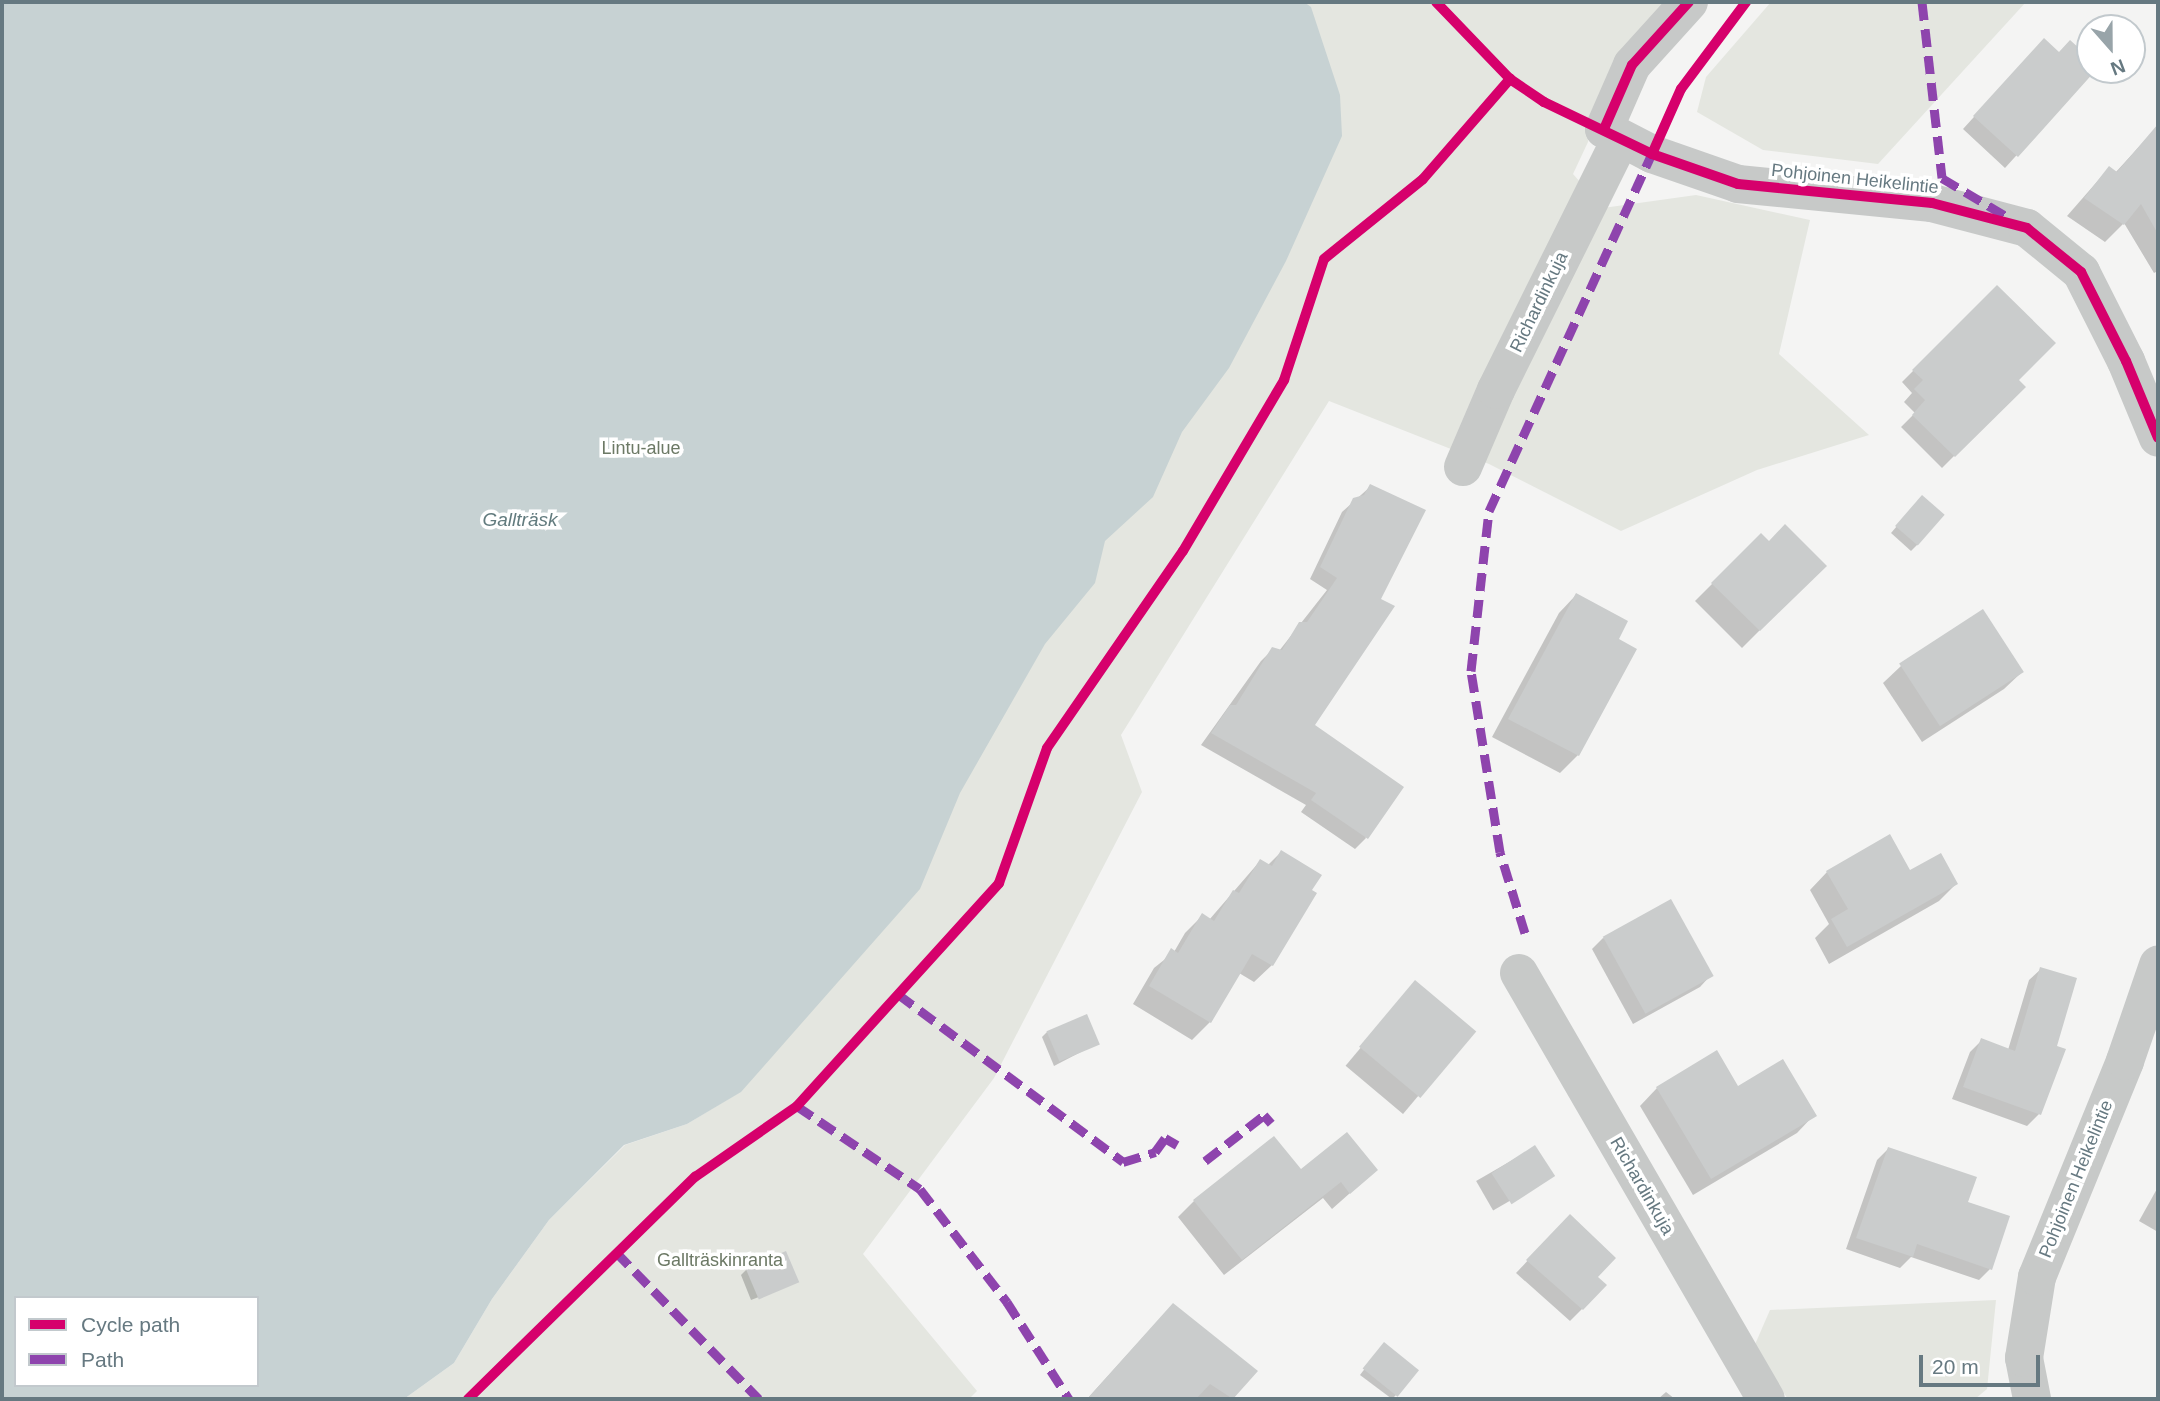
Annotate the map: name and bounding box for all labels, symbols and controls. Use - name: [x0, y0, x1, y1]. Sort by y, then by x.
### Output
- north arrow: [2076, 14, 2146, 84]
- text: N: [2108, 55, 2128, 79]
- street label: Pohjoinen Heikelintie: [1770, 159, 1940, 199]
- street label: Richardinkuja: [1505, 248, 1573, 356]
- park label: Lintu-alue: [601, 437, 681, 459]
- water label: Gallträsk: [483, 509, 557, 531]
- street label: Pohjoinen Heikelintie: [2034, 1097, 2118, 1261]
- street label: Richardinkuja: [1605, 1133, 1679, 1239]
- park label: Gallträskinranta: [657, 1249, 783, 1271]
- legend: [14, 1296, 259, 1387]
- text: Cycle path: [81, 1313, 180, 1336]
- scale bar: [1922, 1342, 2043, 1386]
- text: Path: [81, 1348, 124, 1371]
- text: 20 m: [1932, 1355, 1979, 1378]

